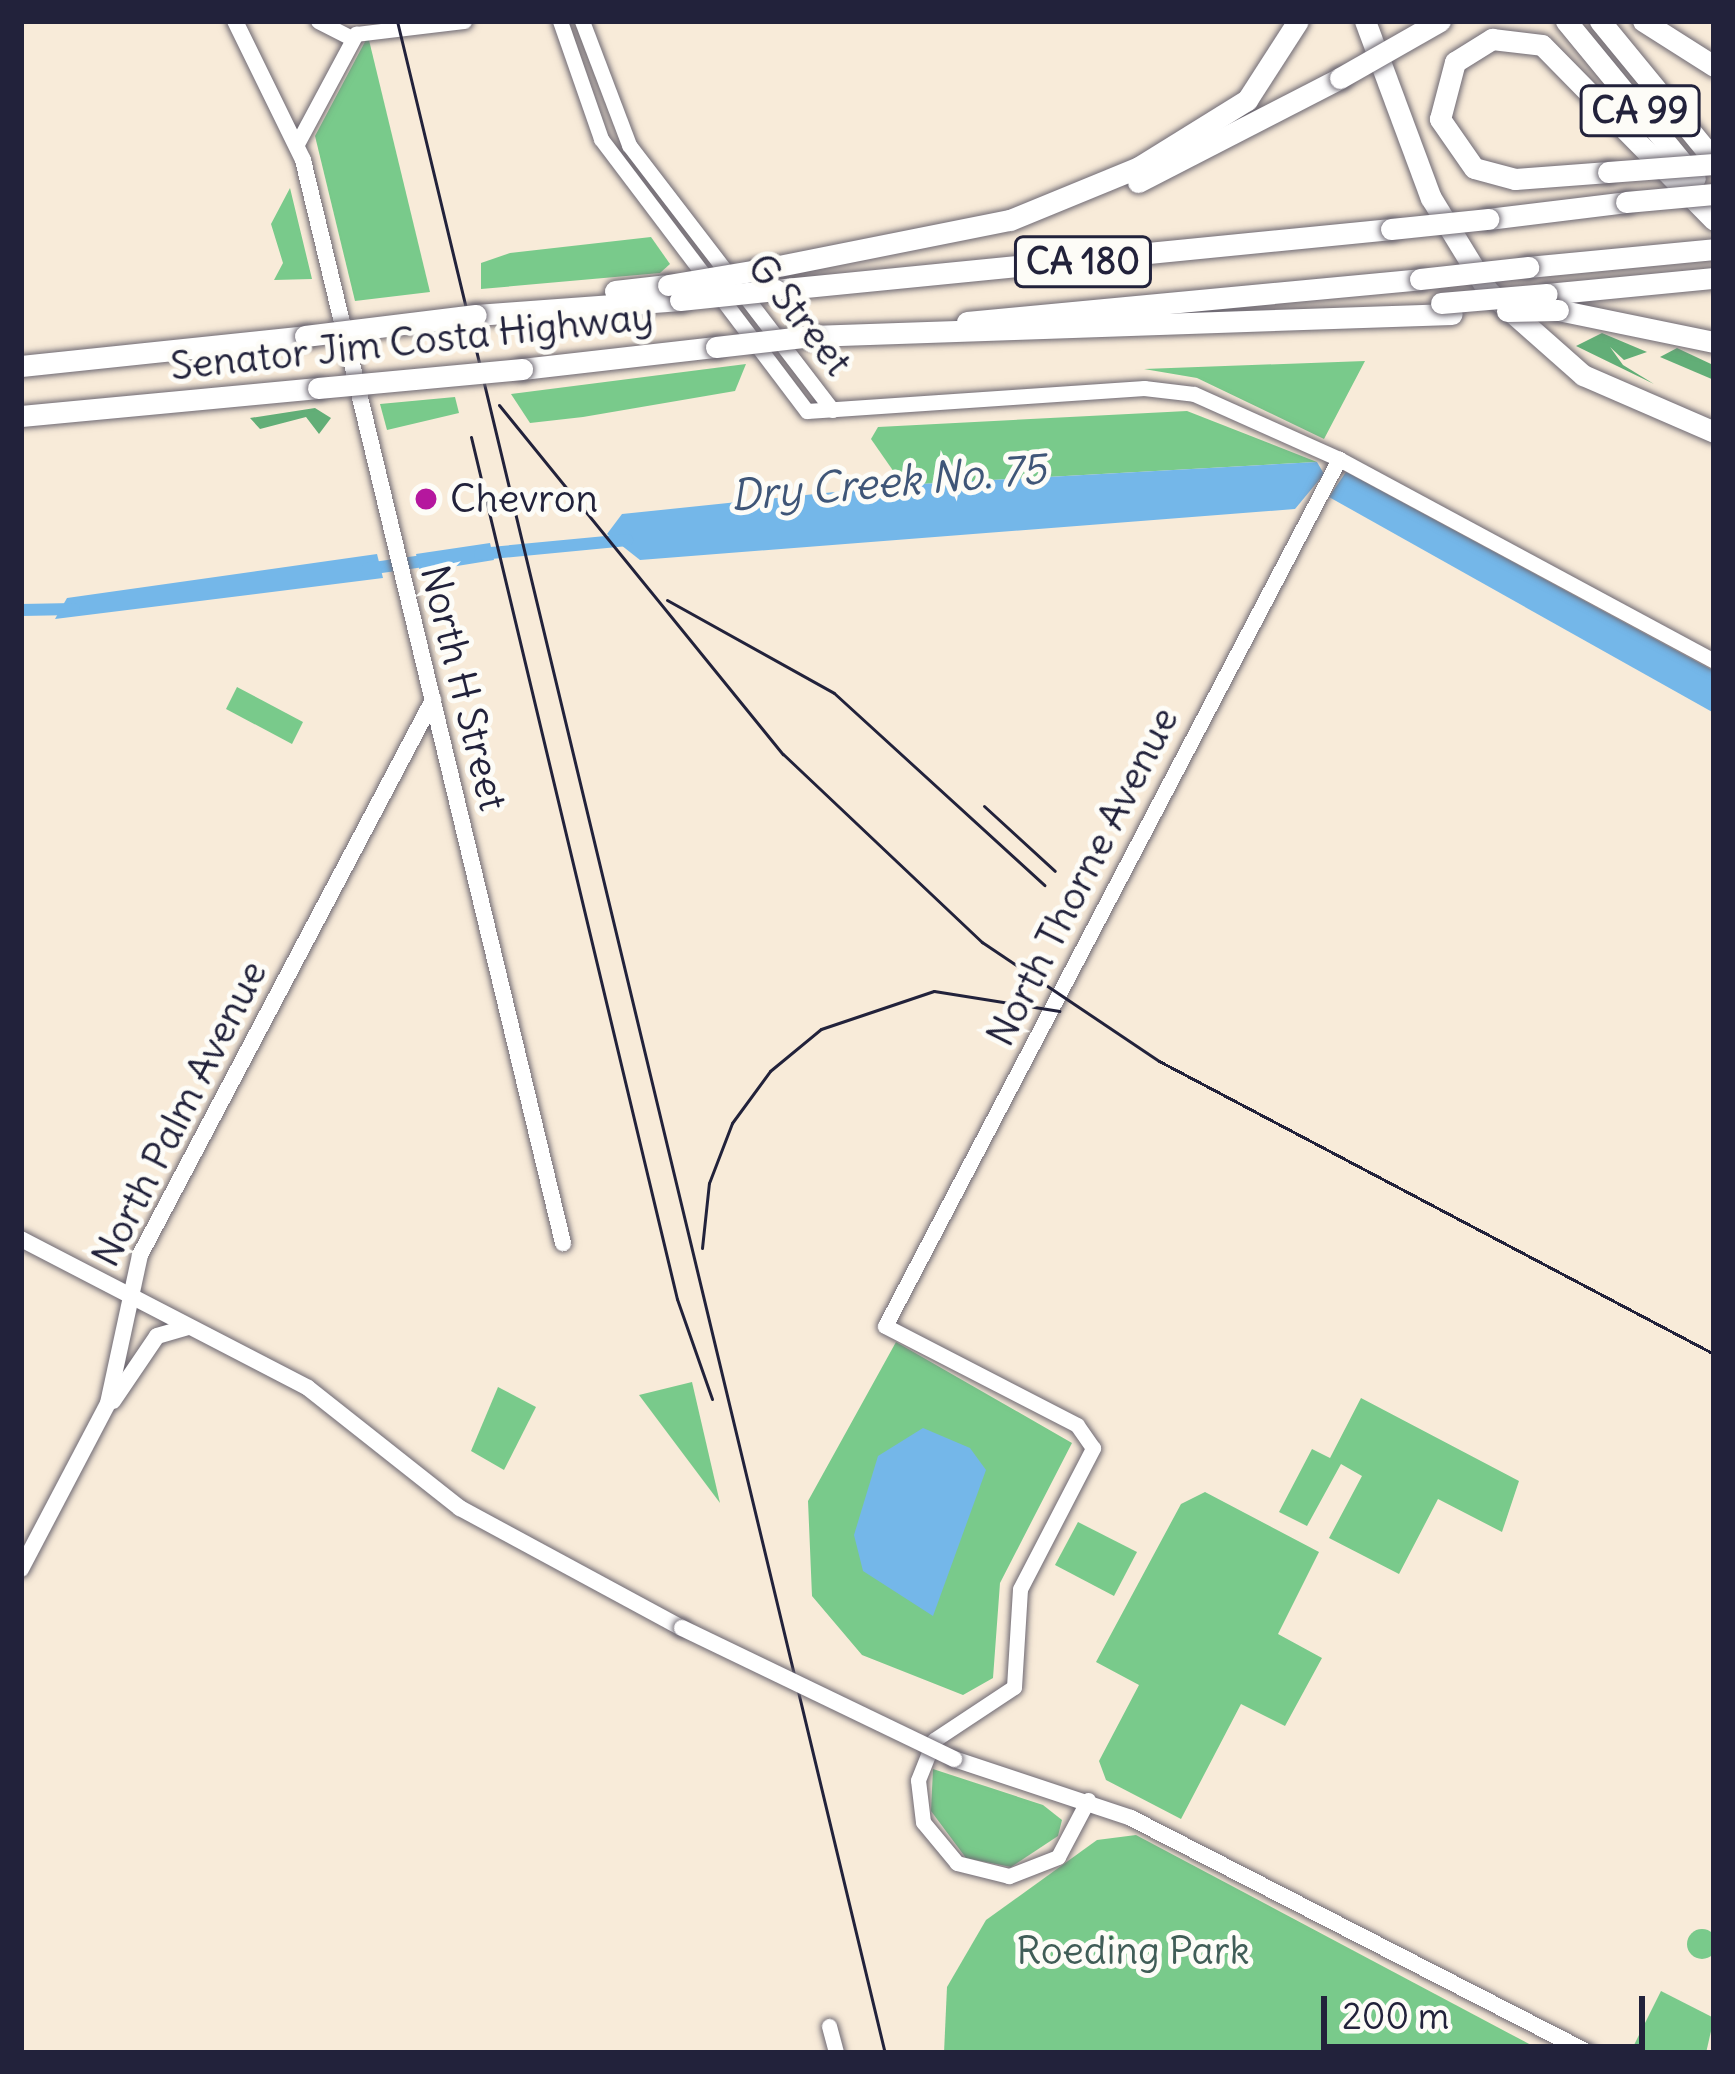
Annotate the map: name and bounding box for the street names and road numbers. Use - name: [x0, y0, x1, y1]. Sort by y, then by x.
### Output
- road number: CA 99: [1577, 81, 1703, 141]
- road number: CA 180: [1011, 232, 1155, 292]
- street label: G Street: [737, 245, 861, 385]
- street label: Senator Jim Costa Highway: [168, 293, 656, 391]
- street label: North H Street: [410, 561, 516, 815]
- street label: North Thorne Avenue: [977, 700, 1189, 1054]
- street label: North Palm Avenue: [83, 953, 277, 1275]

